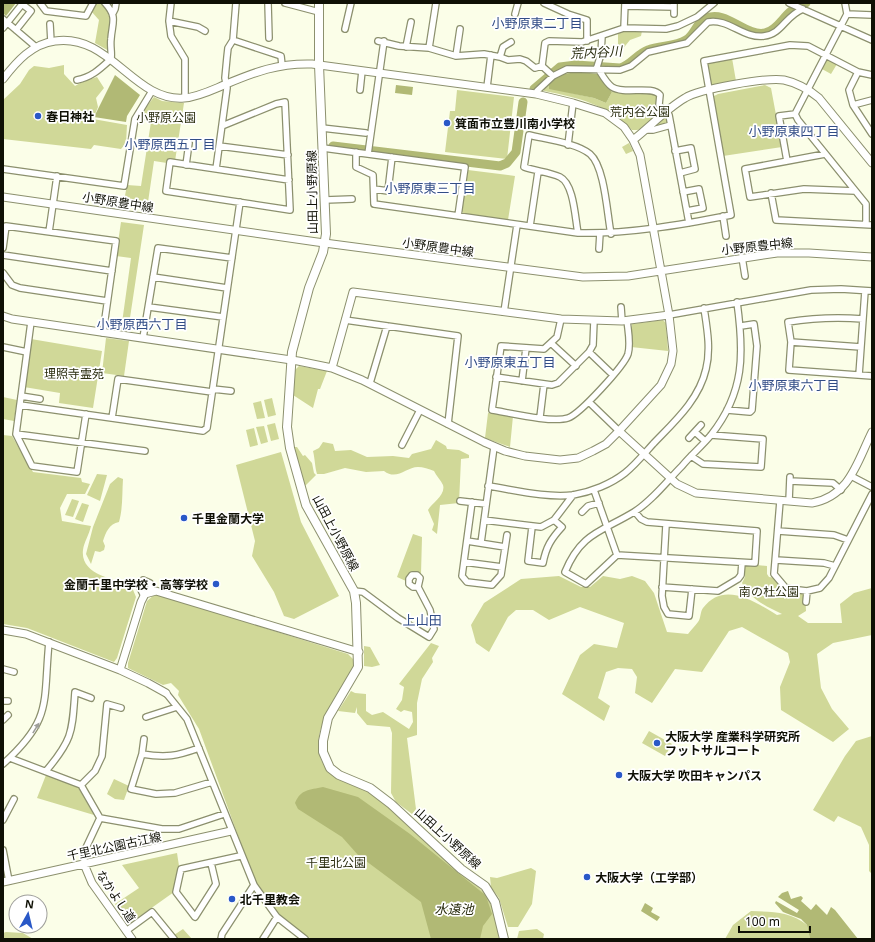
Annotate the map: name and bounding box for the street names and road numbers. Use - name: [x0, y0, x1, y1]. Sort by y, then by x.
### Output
- street label: 山田上小野原線: [303, 150, 321, 234]
- street label: 小野原豊中線: [81, 188, 155, 216]
- street label: 小野原豊中線: [401, 234, 475, 260]
- street label: 小野原豊中線: [720, 234, 794, 258]
- street label: 山田上小野原線: [309, 492, 363, 574]
- street label: 山田上小野原線: [411, 804, 485, 872]
- street label: 千里北公園古江線: [65, 828, 163, 864]
- street label: なかよし道: [92, 867, 140, 925]

